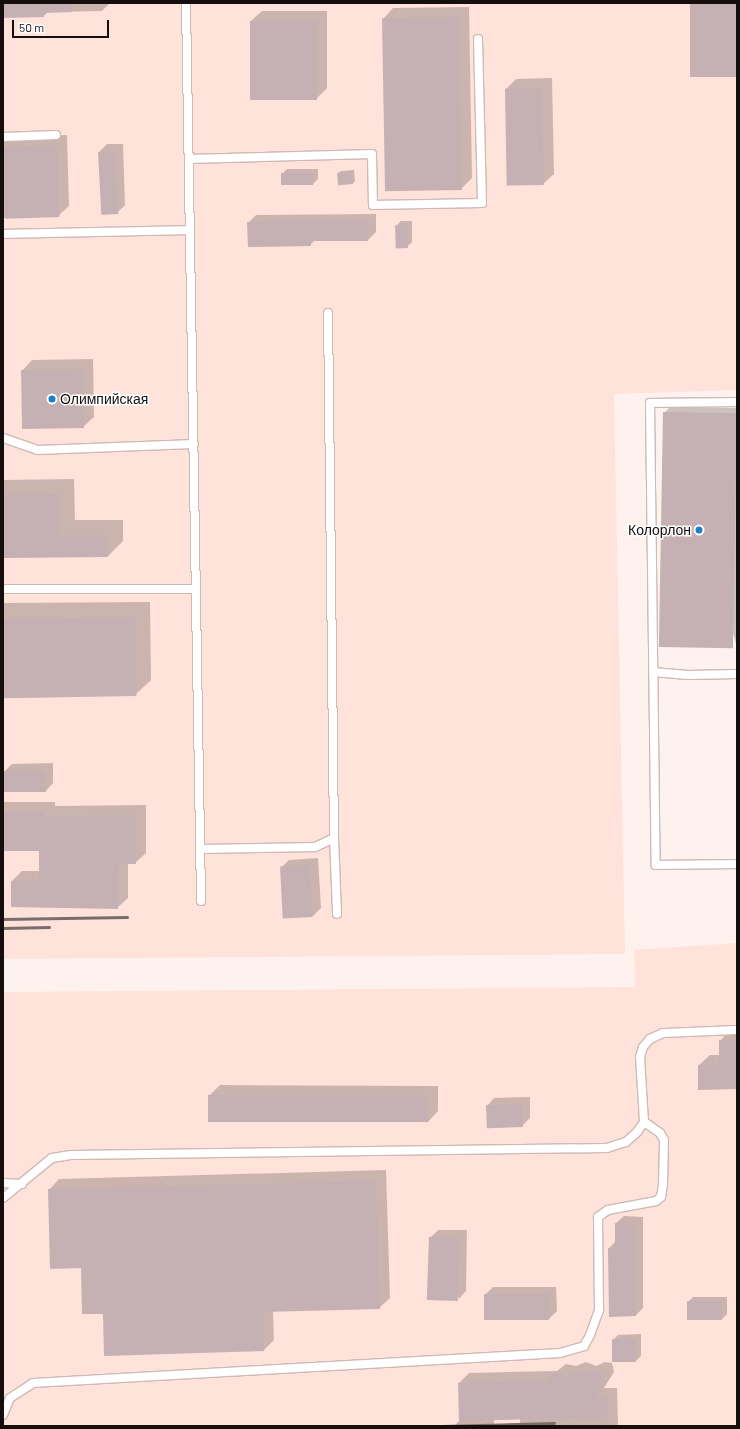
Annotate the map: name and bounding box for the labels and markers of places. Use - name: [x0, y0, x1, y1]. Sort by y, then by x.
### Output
- place label: Олимпийская: [60, 391, 148, 407]
- marker: Олимпийская: [47, 394, 57, 404]
- place label: Колорлон: [628, 522, 691, 538]
- marker: Колорлон: [694, 525, 704, 535]

